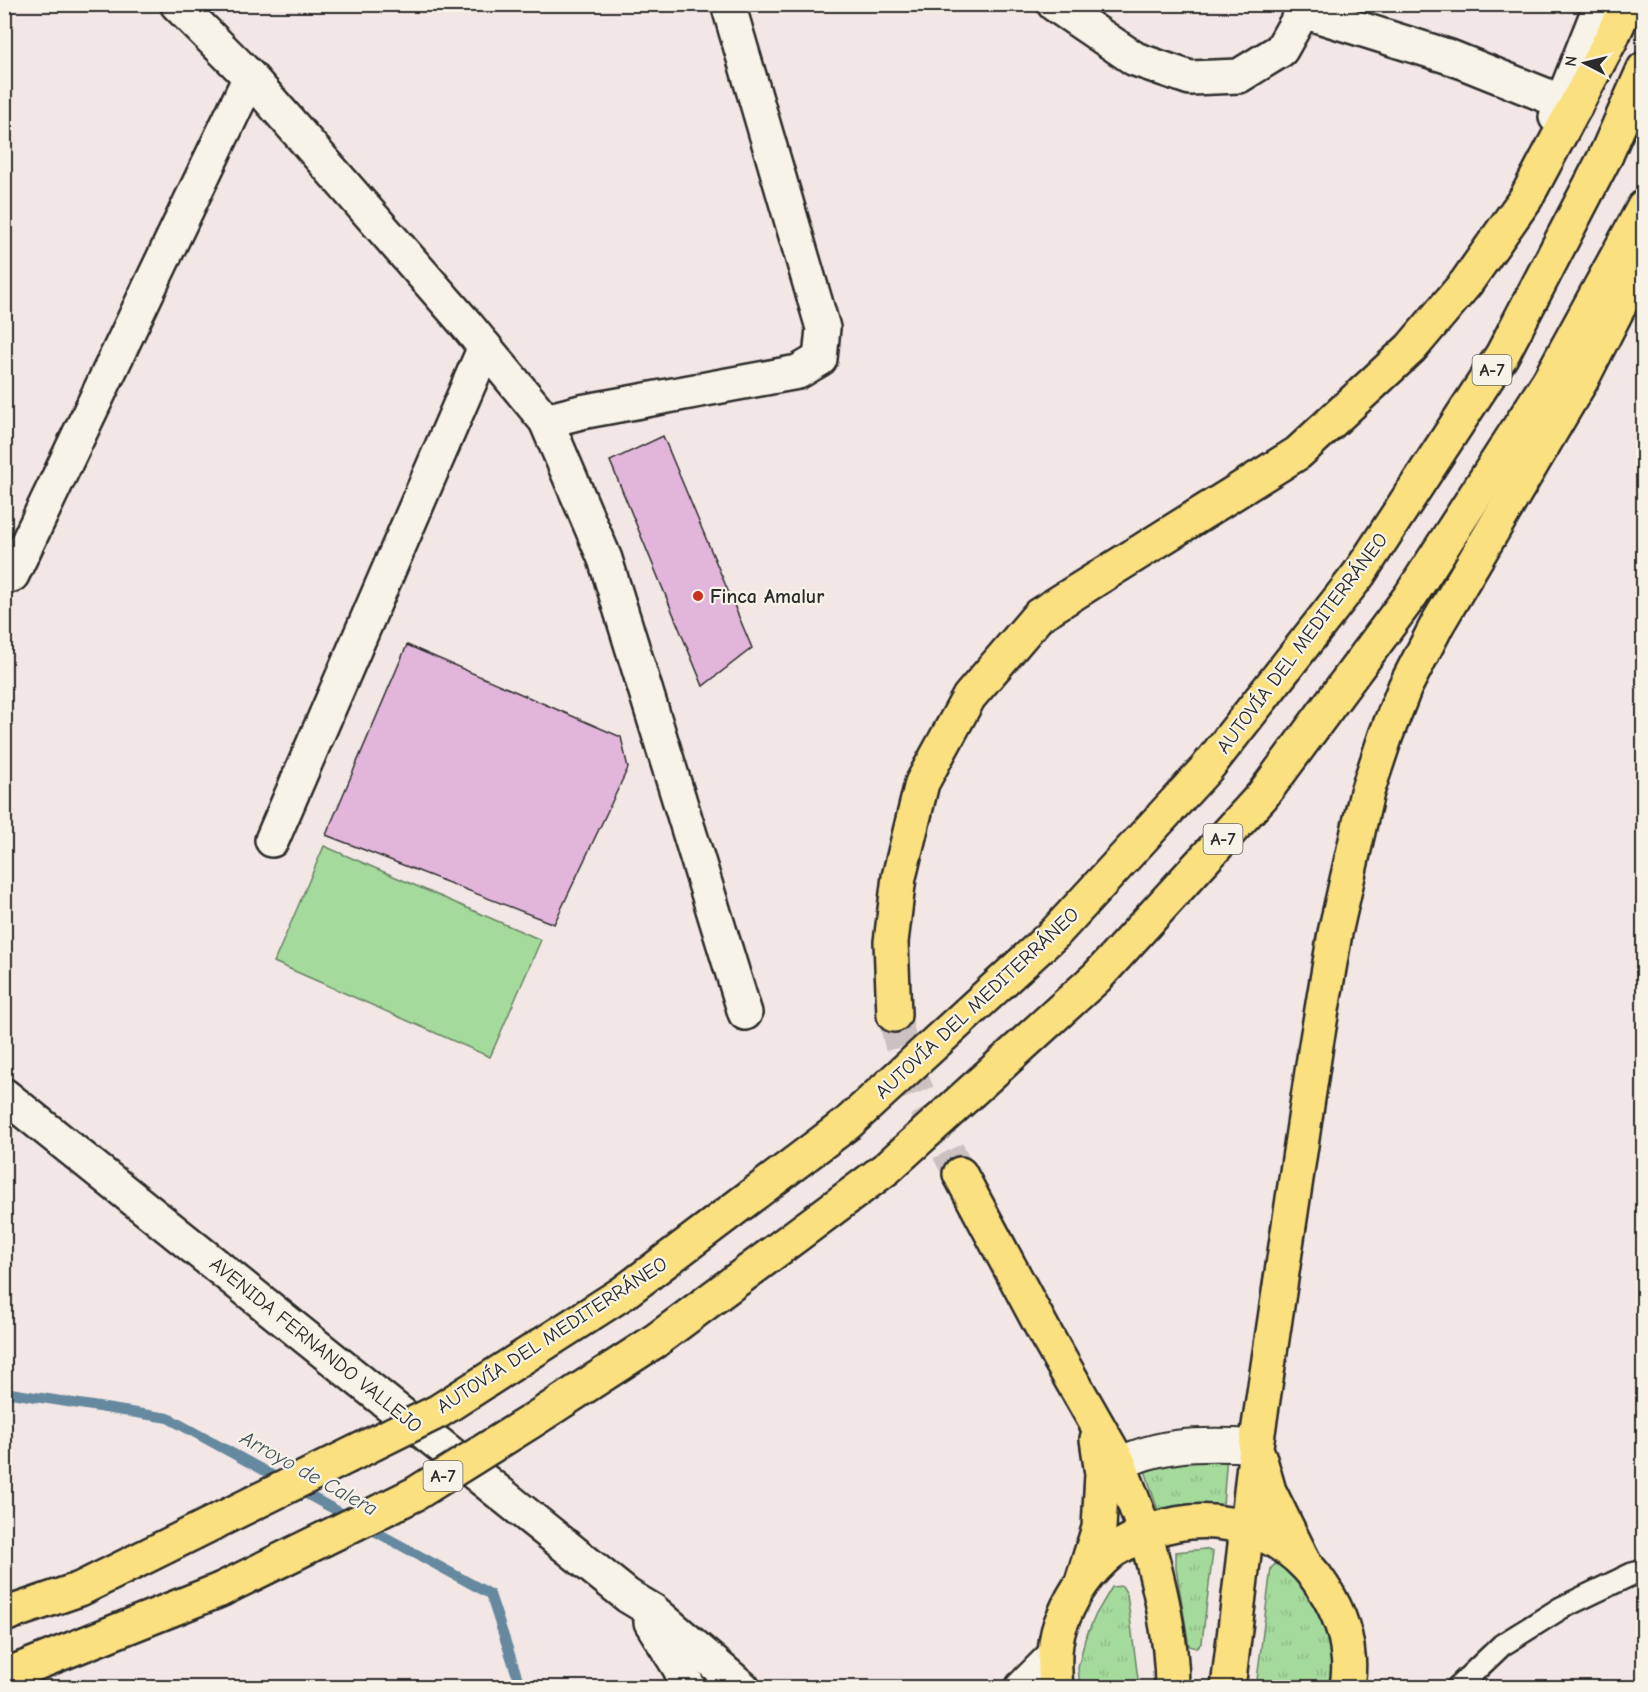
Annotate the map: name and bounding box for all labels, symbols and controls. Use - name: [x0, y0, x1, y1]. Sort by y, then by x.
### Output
- north arrow: [1555, 33, 1615, 93]
- text: N: [1562, 55, 1581, 68]
- road number: A-7: [1472, 355, 1512, 385]
- street label: AUTOVÍA DEL MEDITERRÁNEO: [1211, 528, 1392, 758]
- place label: Finca Amalur: [710, 585, 824, 608]
- marker: Finca Amalur: [691, 589, 705, 603]
- road number: A-7: [1204, 824, 1242, 854]
- street label: AUTOVÍA DEL MEDITERRÁNEO: [870, 902, 1084, 1103]
- street label: AUTOVÍA DEL MEDITERRÁNEO: [432, 1251, 671, 1418]
- street label: AVENIDA FERNANDO VALLEJO: [205, 1252, 427, 1438]
- water label: Arroyo de Calera: [235, 1425, 382, 1521]
- road number: A-7: [424, 1461, 462, 1491]

